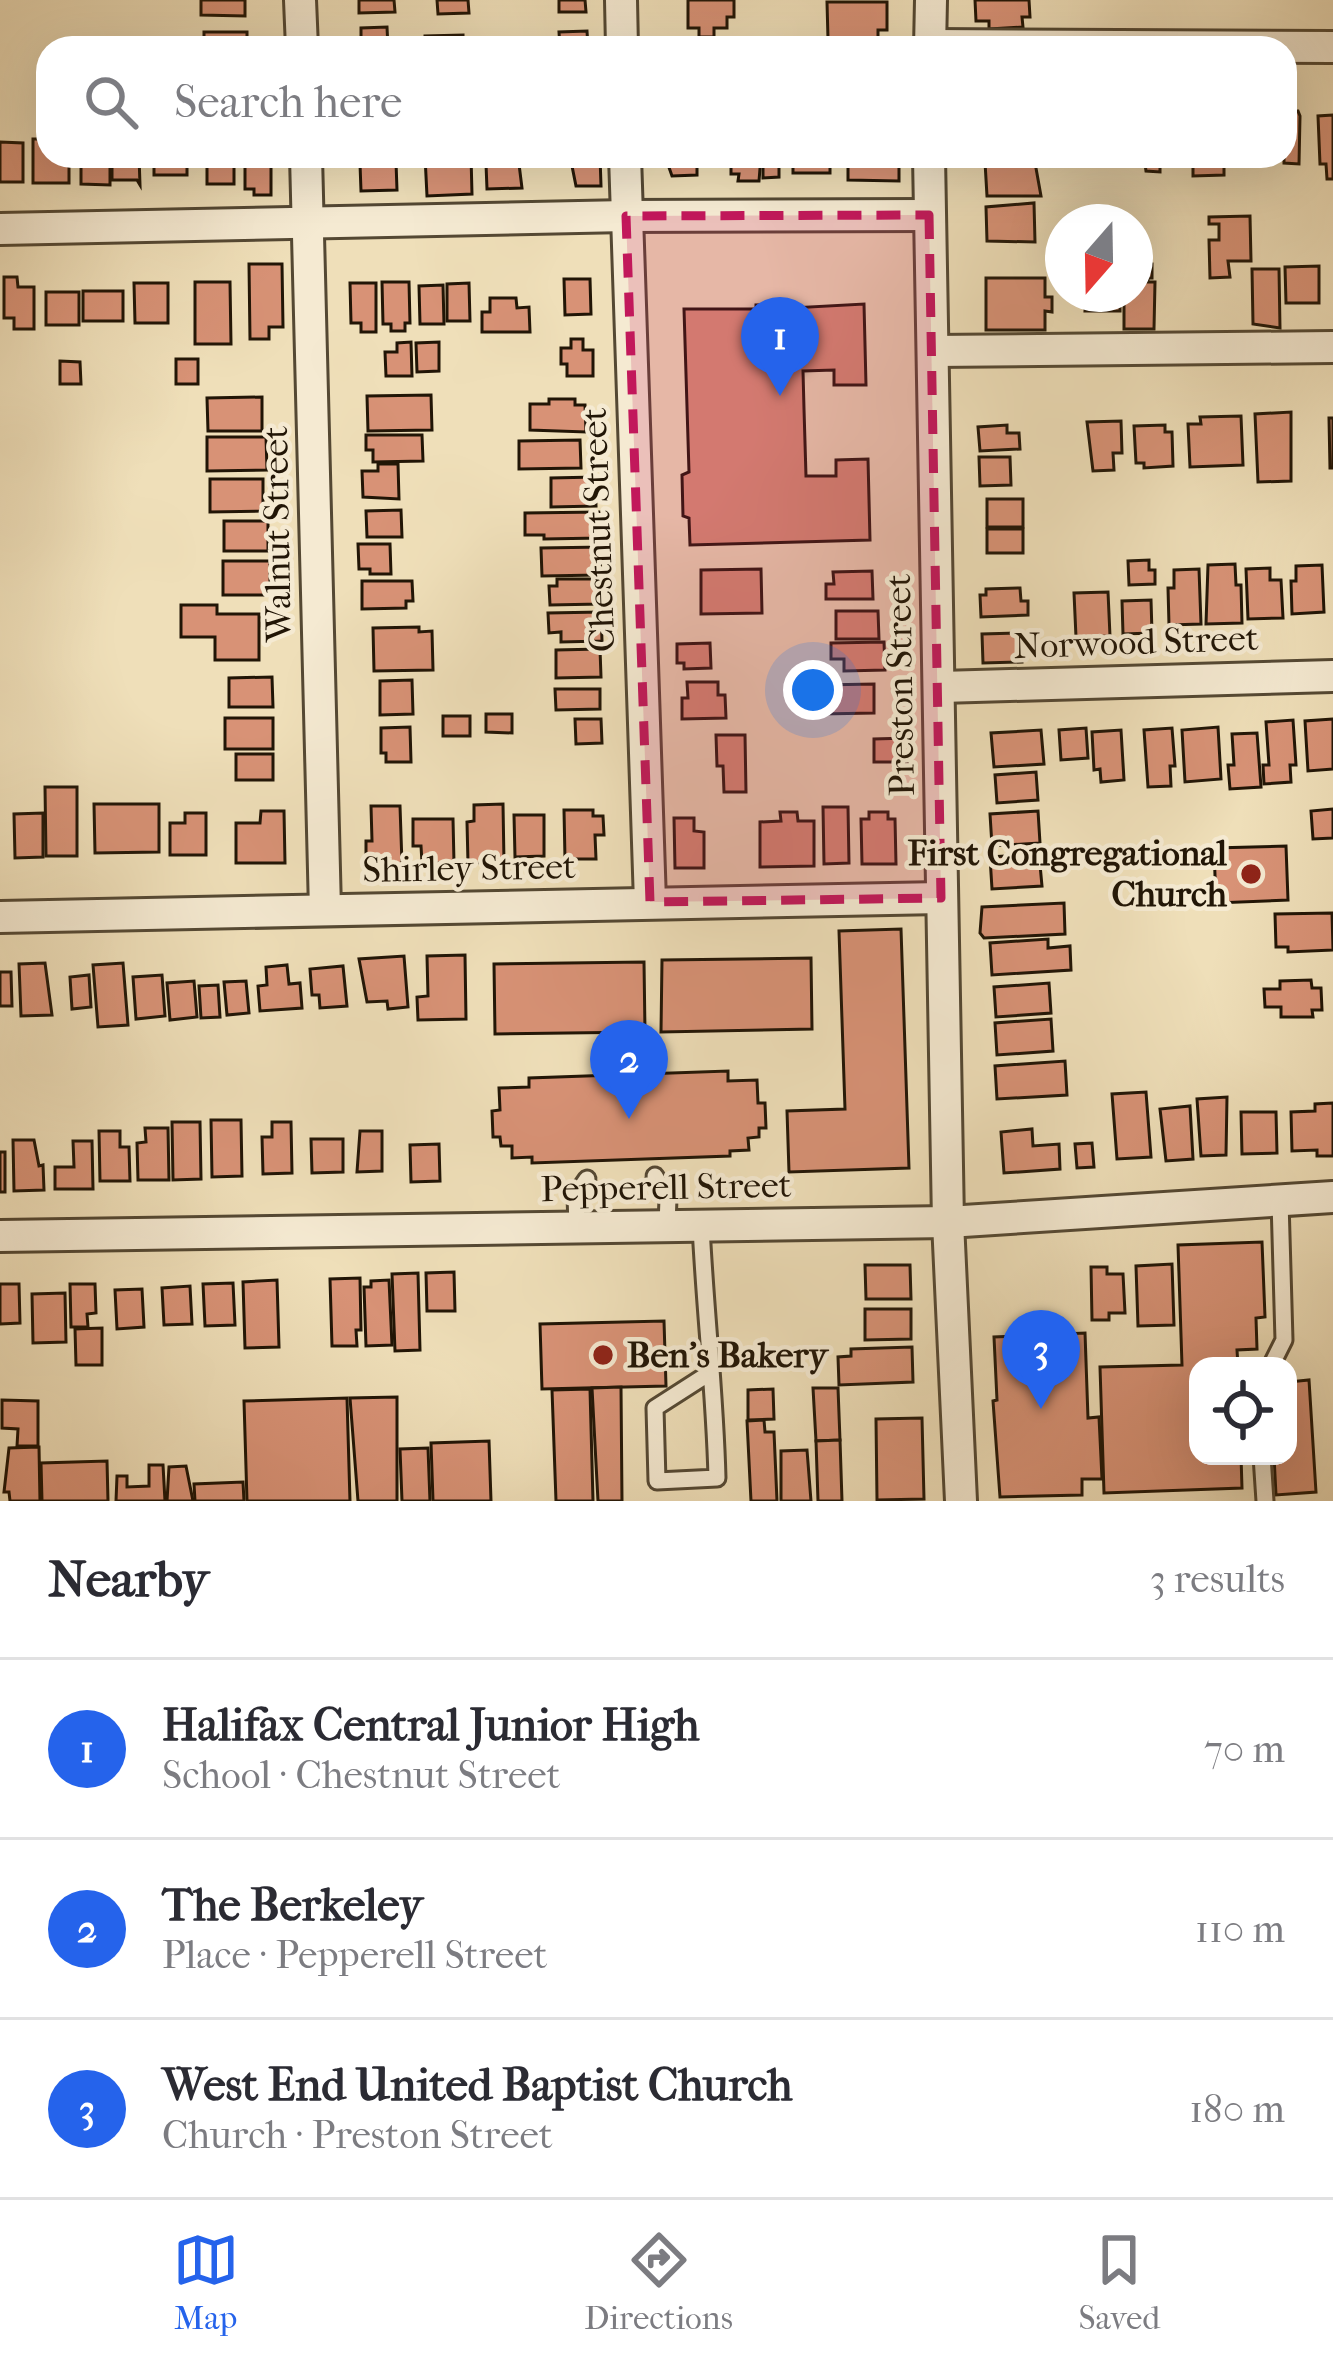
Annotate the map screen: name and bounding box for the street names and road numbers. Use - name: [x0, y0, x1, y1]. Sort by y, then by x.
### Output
- street label: Chestnut Street: [573, 407, 623, 653]
- street label: Walnut Street: [254, 426, 300, 643]
- street label: Preston Street: [877, 573, 923, 797]
- street label: Norwood Street: [1013, 617, 1259, 667]
- street label: Shirley Street: [362, 845, 576, 891]
- street label: Pepperell Street: [540, 1164, 792, 1210]

